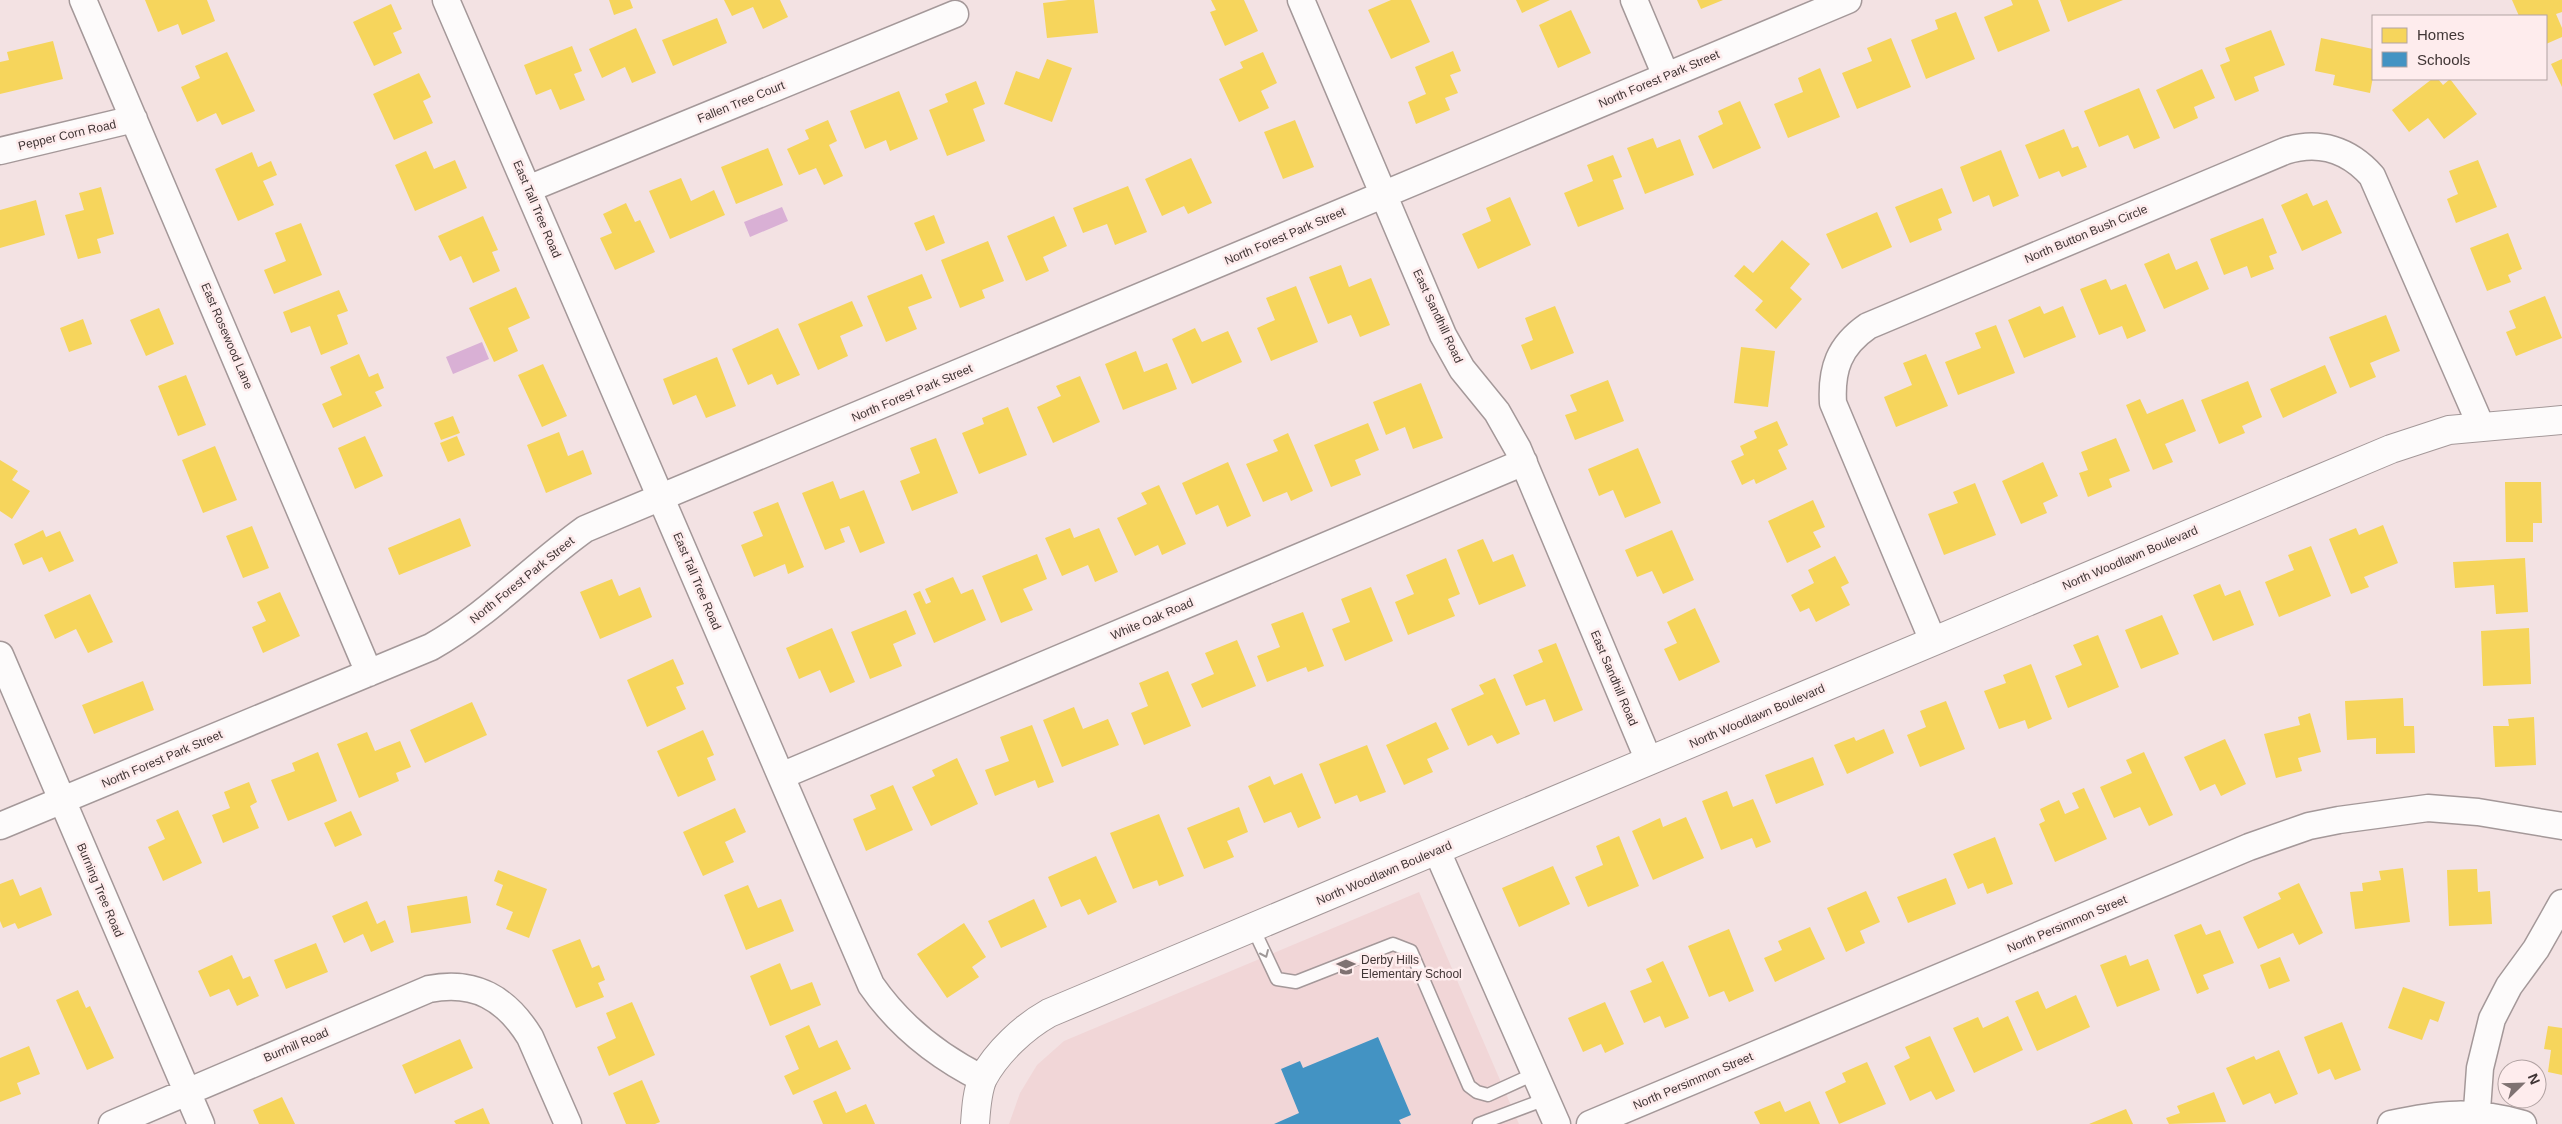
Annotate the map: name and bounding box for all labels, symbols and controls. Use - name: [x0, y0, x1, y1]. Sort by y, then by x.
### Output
- legend: [2372, 15, 2547, 80]
- text: Homes: [2417, 26, 2465, 43]
- street label: North Forest Park Street: [1596, 47, 1722, 111]
- text: Schools: [2417, 51, 2470, 68]
- street label: Fallen Tree Court: [695, 78, 787, 126]
- street label: Pepper Corn Road: [17, 117, 117, 153]
- street label: East Tall Tree Road: [510, 158, 564, 260]
- street label: North Button Bush Circle: [2022, 202, 2150, 266]
- street label: North Forest Park Street: [1222, 204, 1348, 268]
- street label: East Sandhill Road: [1410, 267, 1466, 365]
- street label: East Rosewood Lane: [198, 281, 256, 392]
- street label: North Forest Park Street: [849, 361, 975, 425]
- street label: North Woodlawn Boulevard: [2060, 523, 2200, 593]
- street label: East Tall Tree Road: [670, 530, 724, 632]
- street label: North Forest Park Street: [467, 533, 577, 626]
- street label: White Oak Road: [1109, 595, 1195, 643]
- street label: East Sandhill Road: [1588, 628, 1640, 728]
- street label: North Woodlawn Boulevard: [1687, 681, 1827, 751]
- street label: North Forest Park Street: [99, 727, 225, 791]
- street label: North Woodlawn Boulevard: [1314, 838, 1454, 908]
- street label: Burning Tree Road: [74, 841, 126, 939]
- street label: North Persimmon Street: [2005, 892, 2130, 956]
- one-way arrow: [1259, 949, 1269, 958]
- place label: Derby Hills Elementary School: [1361, 953, 1462, 981]
- school or university icon: Derby Hills Elementary School: [1335, 956, 1357, 978]
- street label: Burrhill Road: [261, 1025, 331, 1065]
- street label: North Persimmon Street: [1631, 1049, 1756, 1113]
- north arrow: [2497, 1059, 2547, 1109]
- text: N: [2525, 1071, 2543, 1087]

